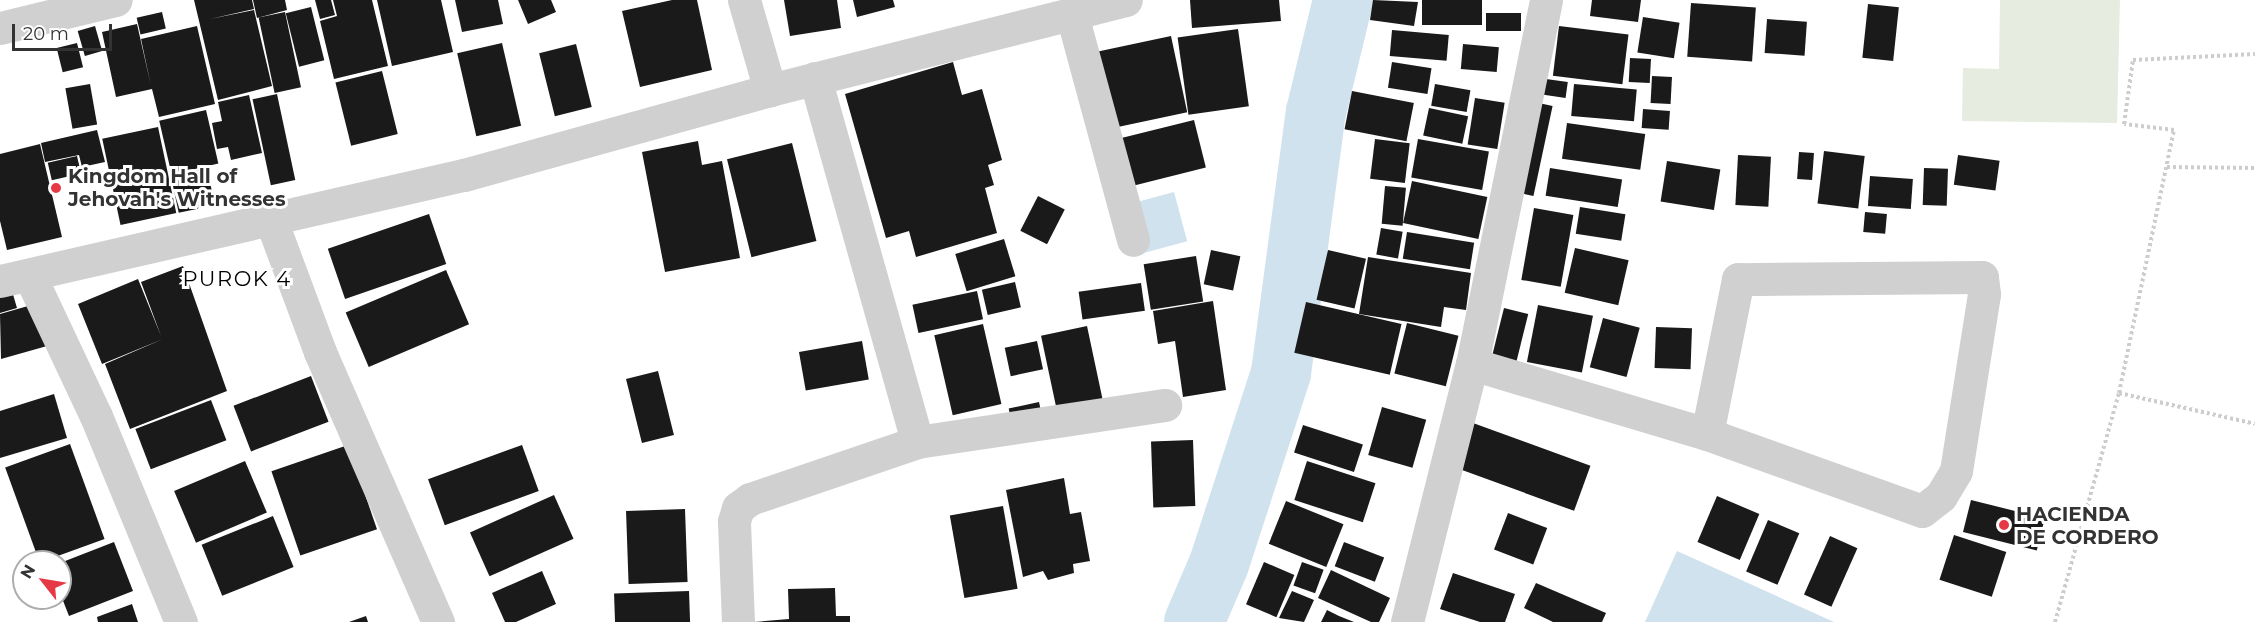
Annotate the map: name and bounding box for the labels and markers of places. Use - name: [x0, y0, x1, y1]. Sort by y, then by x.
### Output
- place label: Kingdom Hall of Jehovah's Witnesses: [68, 164, 286, 211]
- marker: Kingdom Hall of Jehovah's Witnesses: [49, 181, 63, 195]
- place label: HACIENDA DE CORDERO: [2016, 502, 2159, 549]
- marker: HACIENDA DE CORDERO: [1997, 518, 2011, 532]

